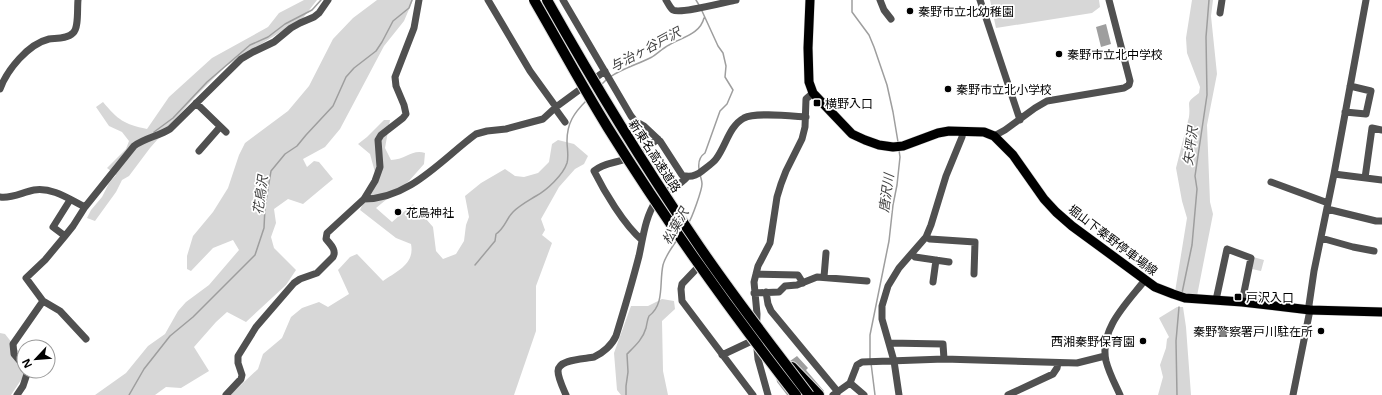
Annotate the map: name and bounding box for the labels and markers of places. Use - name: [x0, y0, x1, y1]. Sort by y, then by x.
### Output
- place label: 秦野市立北幼稚園: [918, 3, 1014, 20]
- marker: 秦野市立北幼稚園: [905, 6, 915, 16]
- place label: 秦野市立北中学校: [1067, 46, 1163, 63]
- marker: 秦野市立北中学校: [1054, 49, 1064, 59]
- place label: 秦野市立北小学校: [956, 81, 1052, 98]
- marker: 秦野市立北小学校: [943, 84, 953, 94]
- place label: 横野入口: [825, 95, 873, 112]
- marker: 横野入口: [812, 98, 822, 108]
- place label: 花鳥神社: [406, 204, 454, 221]
- marker: 花鳥神社: [393, 207, 403, 217]
- place label: 戸沢入口: [1246, 289, 1294, 306]
- marker: 戸沢入口: [1233, 292, 1243, 302]
- place label: 秦野警察署戸川駐在所: [1193, 323, 1313, 340]
- marker: 秦野警察署戸川駐在所: [1316, 326, 1326, 336]
- place label: 西湘秦野保育園: [1051, 333, 1135, 350]
- marker: 西湘秦野保育園: [1138, 336, 1148, 346]

